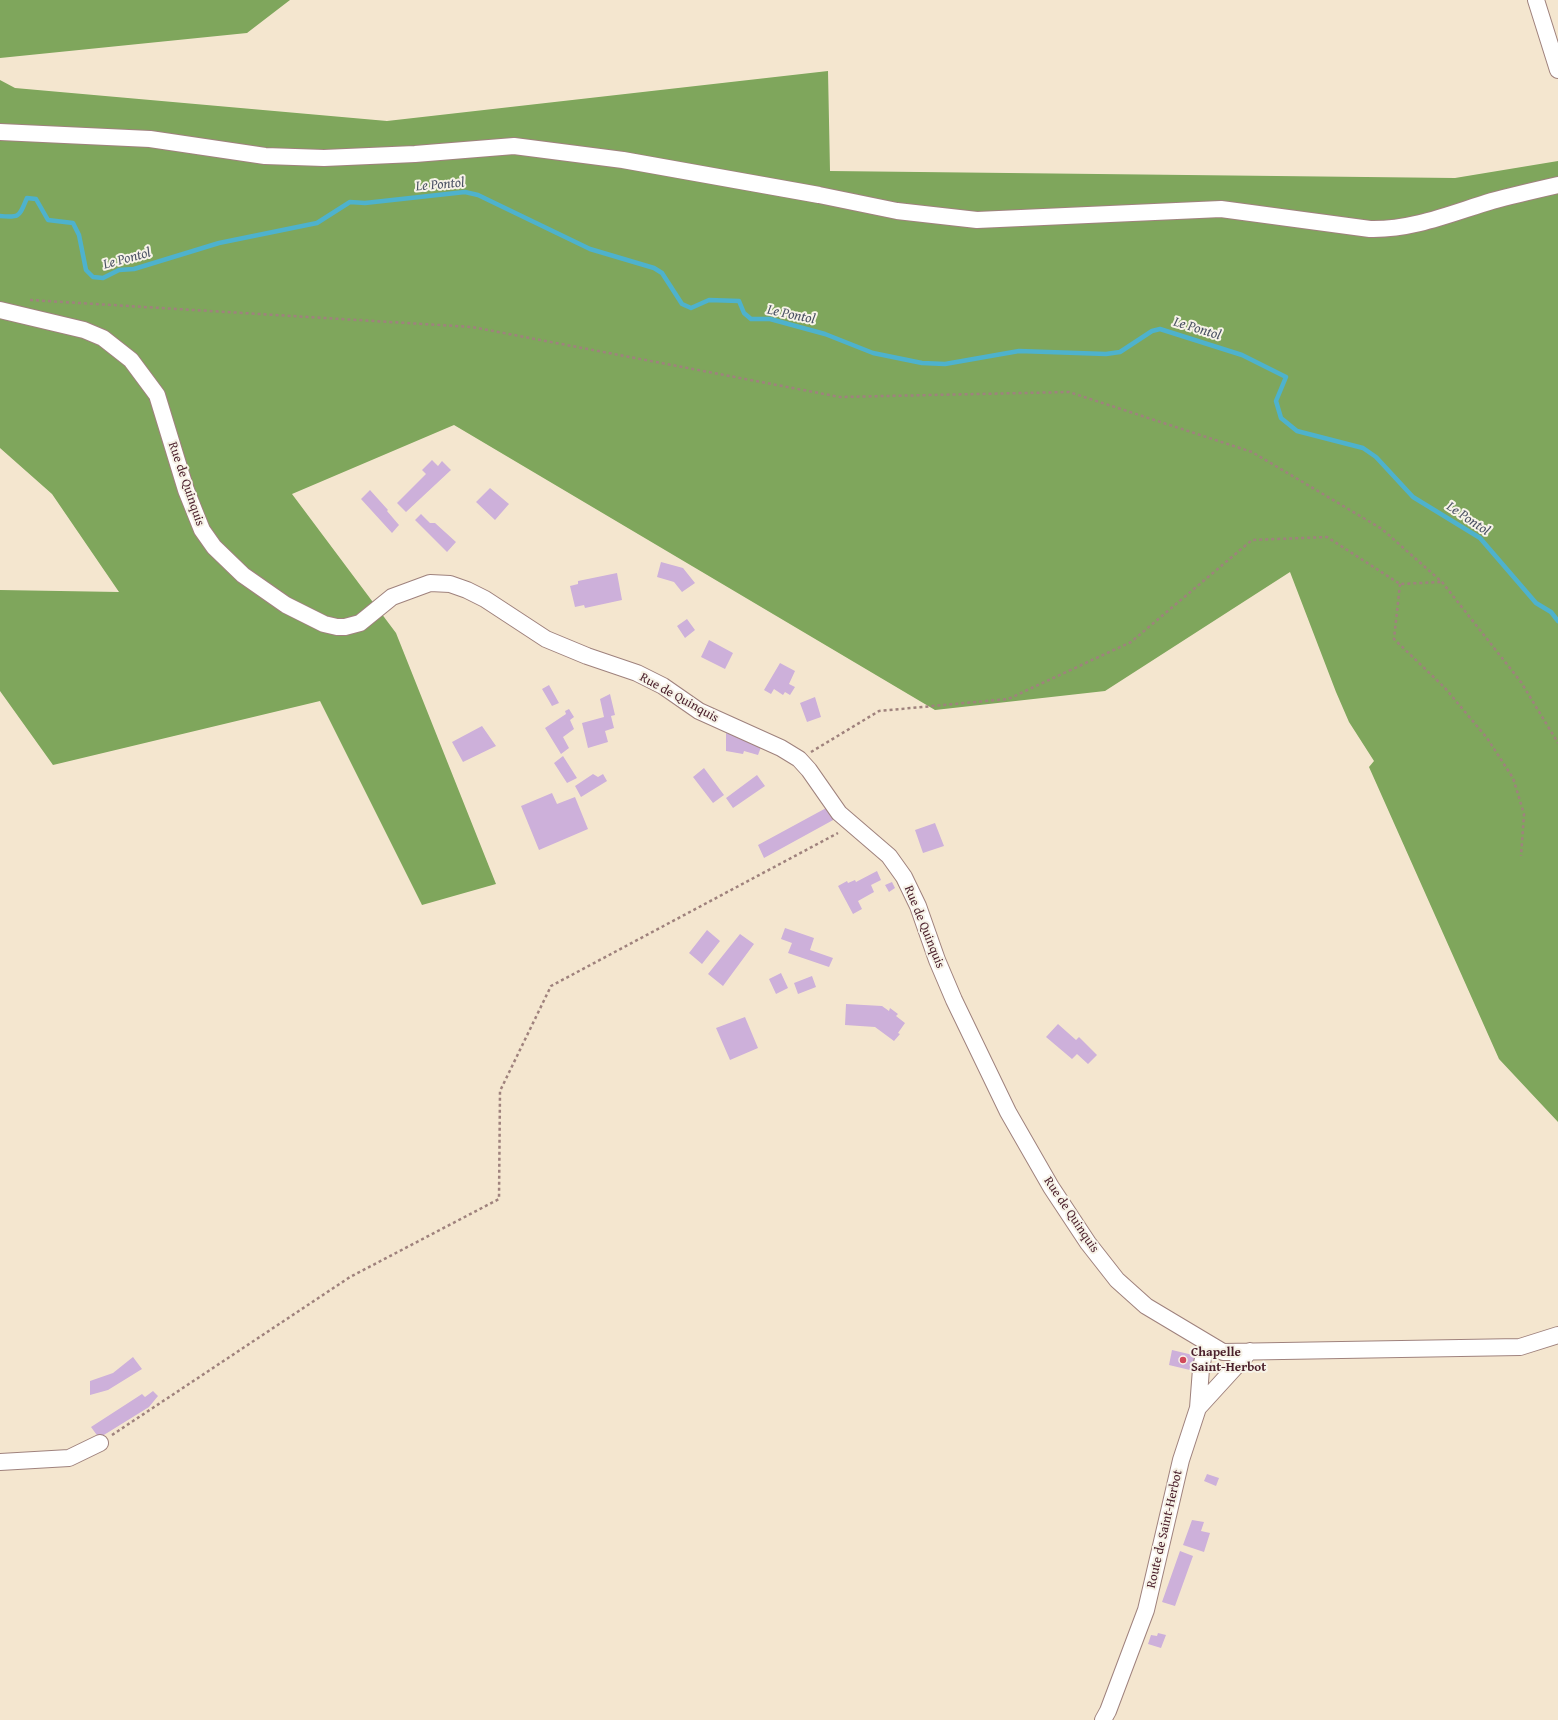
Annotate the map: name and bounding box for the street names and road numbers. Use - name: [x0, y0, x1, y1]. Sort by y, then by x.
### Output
- street label: Rue de Quinquis: [164, 440, 208, 528]
- street label: Rue de Quinquis: [637, 670, 721, 726]
- street label: Rue de Quinquis: [900, 883, 948, 971]
- street label: Rue de Quinquis: [1040, 1174, 1102, 1256]
- street label: Route de Saint-Herbot: [1144, 1468, 1186, 1590]

